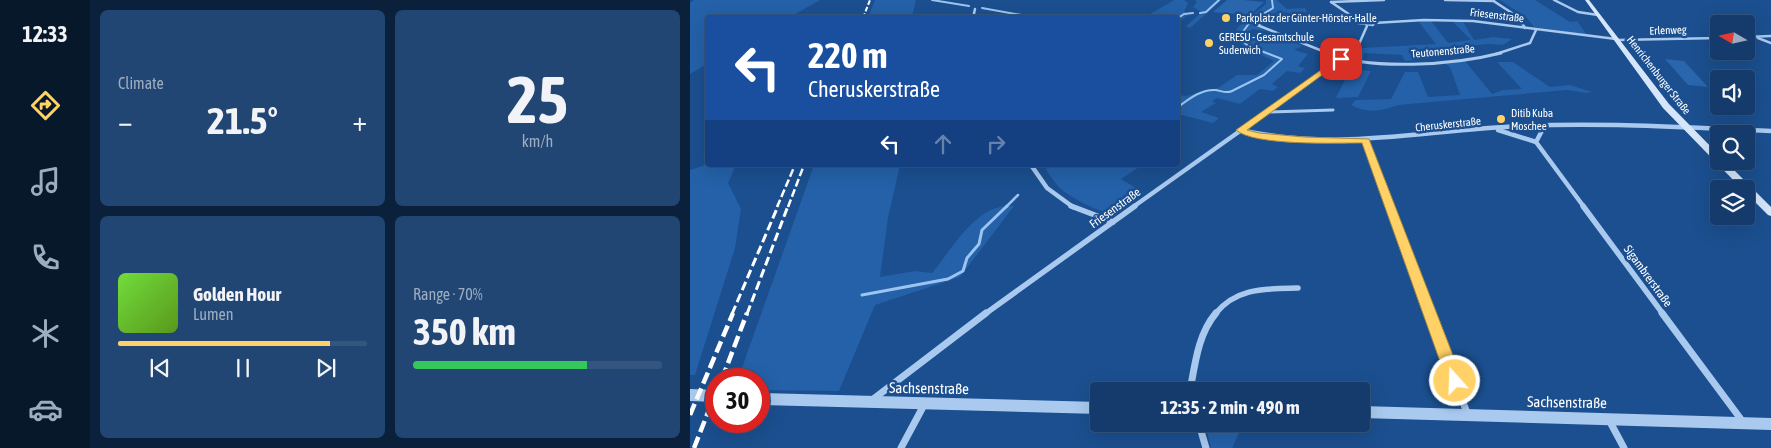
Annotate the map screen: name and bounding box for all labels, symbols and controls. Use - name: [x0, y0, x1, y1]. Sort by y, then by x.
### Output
- street label: Friesenstraße: [1469, 6, 1525, 24]
- marker: Parkplatz der Günter-Hörster-Halle: [1220, 12, 1232, 24]
- place label: Parkplatz der Günter-Hörster-Halle: [1236, 12, 1377, 24]
- north arrow: [1710, 15, 1755, 60]
- map controls: [1710, 15, 1755, 225]
- text: 12:33: [22, 21, 68, 47]
- street label: Erlenweg: [1649, 23, 1687, 37]
- place label: GERESU - Gesamtschule Suderwich: [1219, 31, 1314, 56]
- street label: Henrichenburger Straße: [1625, 33, 1693, 117]
- icon: left: [725, 35, 790, 100]
- text: 220 m: [808, 35, 887, 75]
- marker: GERESU - Gesamtschule Suderwich: [1203, 37, 1215, 49]
- pin: [1320, 38, 1362, 80]
- street label: Teutonenstraße: [1411, 42, 1475, 60]
- icon: arrive: [1327, 45, 1355, 73]
- text: 25: [507, 62, 568, 137]
- button: sound: [1710, 70, 1755, 115]
- text: Climate: [118, 74, 164, 92]
- text: Cheruskerstraße: [808, 76, 940, 102]
- icon: directions: [28, 88, 63, 123]
- text: 21.5°: [207, 99, 278, 142]
- text: −: [118, 105, 133, 137]
- text: +: [352, 105, 367, 137]
- place label: Ditib Kuba Moschee: [1511, 107, 1553, 132]
- marker: Ditib Kuba Moschee: [1495, 113, 1507, 125]
- street label: Cheruskerstraße: [1415, 115, 1481, 133]
- button: search: [1710, 125, 1755, 170]
- icon: left: [876, 130, 904, 158]
- icon: ahead: [929, 130, 957, 158]
- icon: right: [982, 130, 1010, 158]
- text: km/h: [522, 132, 553, 150]
- icon: music: [28, 164, 63, 199]
- button: layers: [1710, 180, 1755, 225]
- street label: Friesenstraße: [1087, 185, 1143, 231]
- icon: phone: [28, 240, 63, 275]
- street label: Sigambrerstraße: [1621, 242, 1675, 310]
- text: Golden Hour: [193, 283, 281, 305]
- text: Range · 70%: [413, 285, 483, 303]
- text: Lumen: [193, 305, 233, 323]
- text: 350 km: [413, 310, 516, 353]
- icon: climate: [28, 316, 63, 351]
- icon: previous: [146, 354, 174, 382]
- icon: pause: [229, 354, 257, 382]
- icon: next: [312, 354, 340, 382]
- position arrow: [1428, 354, 1480, 406]
- speed limit sign: 30: [705, 368, 770, 433]
- street label: Sachsenstraße: [889, 379, 969, 397]
- icon: car: [28, 392, 63, 427]
- street label: Sachsenstraße: [1527, 393, 1607, 411]
- text: 12:35 · 2 min · 490 m: [1160, 396, 1300, 418]

